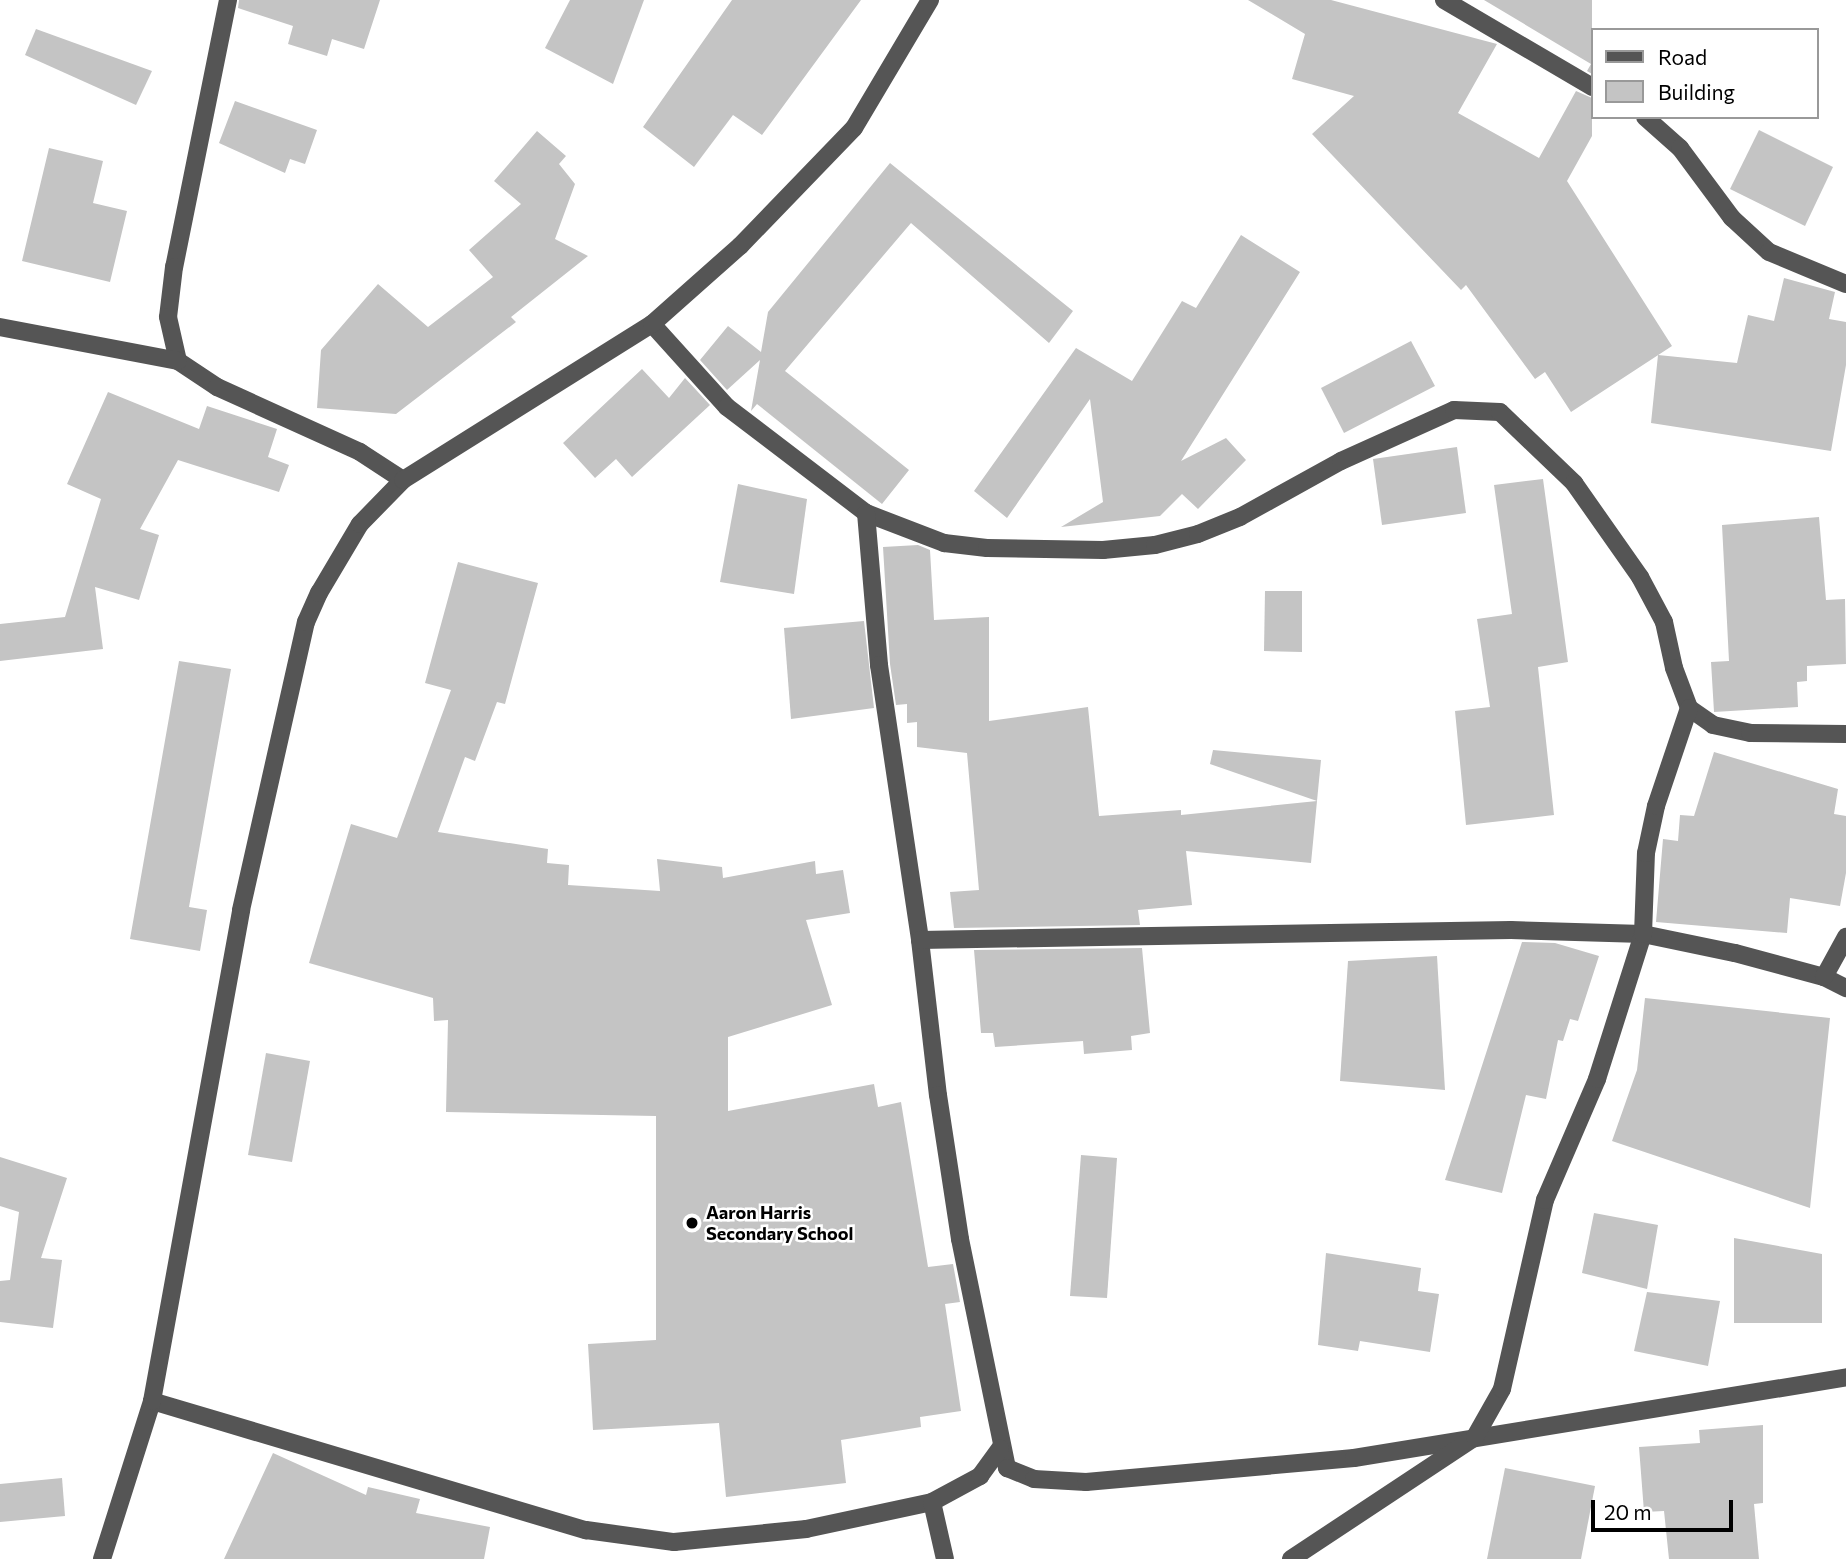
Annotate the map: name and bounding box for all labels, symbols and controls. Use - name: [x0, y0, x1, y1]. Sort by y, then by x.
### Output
- legend: [1590, 28, 1818, 119]
- text: Road: [1658, 44, 1707, 69]
- text: Building: [1658, 79, 1735, 104]
- place label: Aaron Harris Secondary School: [706, 1202, 853, 1244]
- marker: Aaron Harris Secondary School: [684, 1215, 700, 1231]
- scale bar: [1594, 1486, 1736, 1530]
- text: 20 m: [1604, 1499, 1652, 1524]

